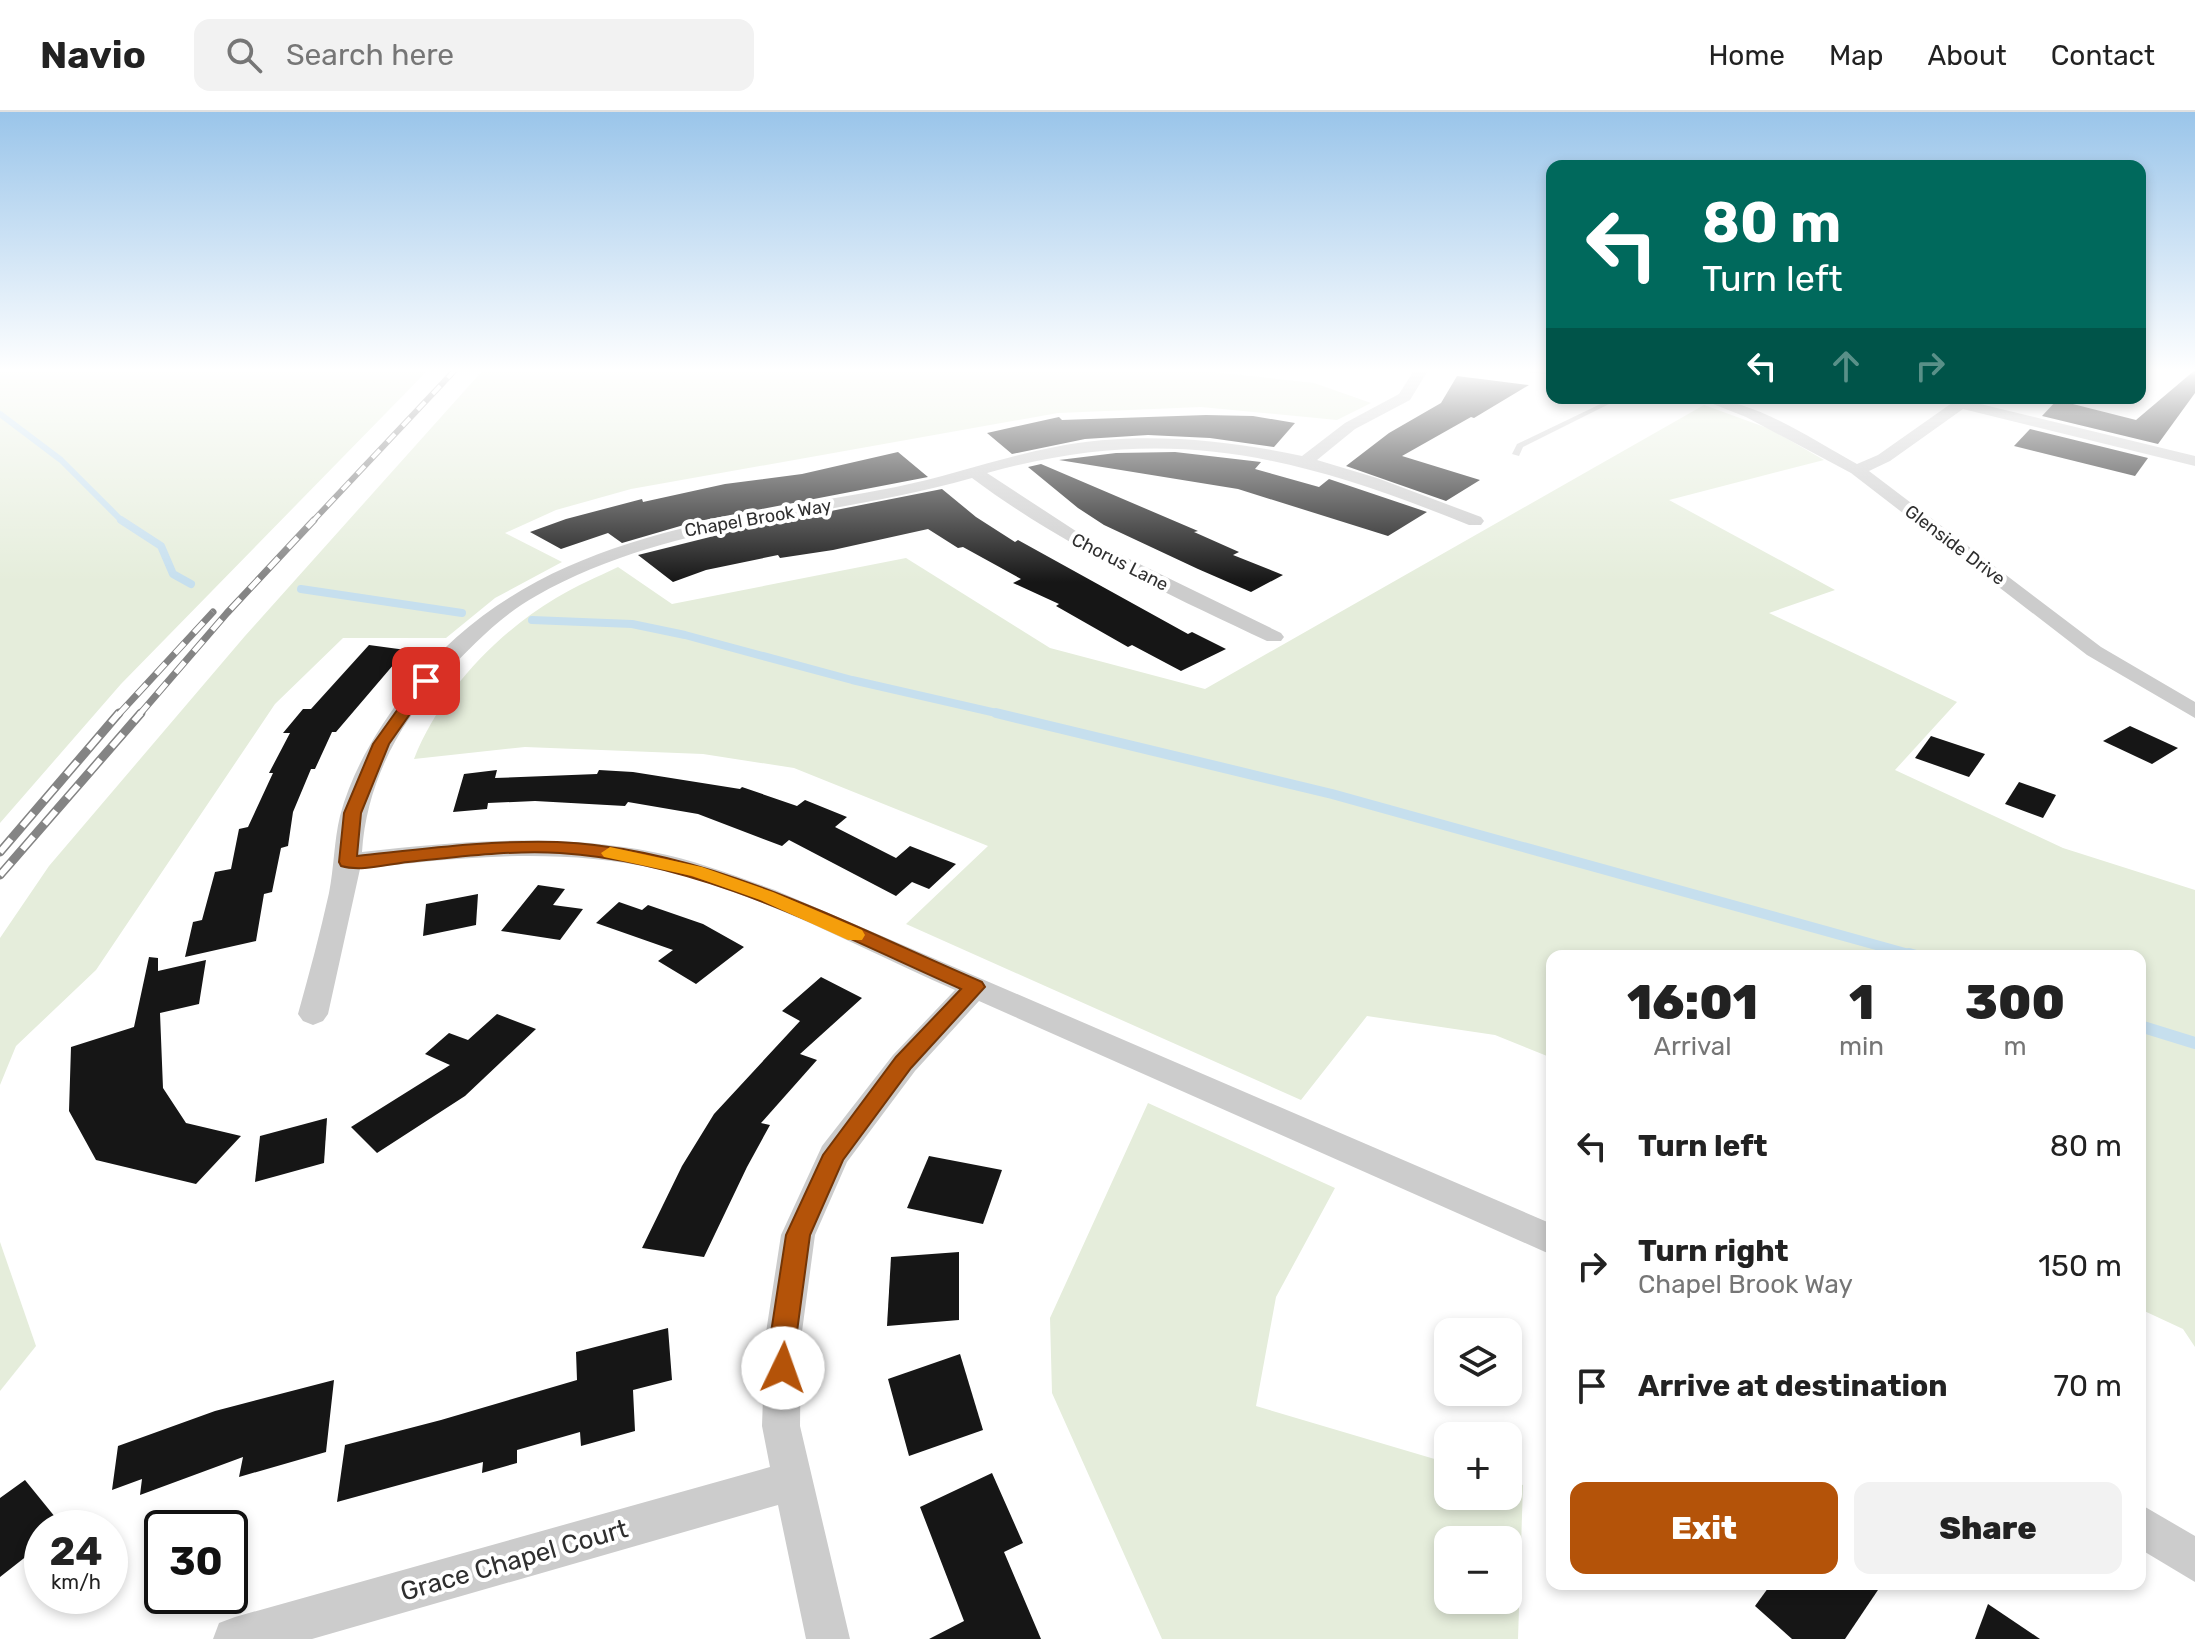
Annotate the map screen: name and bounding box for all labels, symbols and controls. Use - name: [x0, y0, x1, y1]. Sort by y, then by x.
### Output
- search box: [194, 19, 754, 91]
- text: Navio: [40, 32, 146, 78]
- icon: search: [222, 33, 266, 77]
- text: Search here: [286, 37, 454, 73]
- text: Home: [1708, 39, 1785, 72]
- text: Map: [1829, 39, 1883, 72]
- text: About: [1927, 39, 2007, 72]
- text: Contact: [2051, 39, 2155, 72]
- text: 80 m: [1702, 190, 1841, 256]
- icon: left: [1570, 192, 1674, 296]
- text: Turn left: [1702, 257, 1843, 300]
- icon: left: [1740, 344, 1784, 388]
- icon: ahead: [1824, 344, 1868, 388]
- icon: right: [1908, 344, 1952, 388]
- street label: Chapel Brook Way: [683, 494, 833, 542]
- street label: Glenside Drive: [1901, 500, 2009, 590]
- street label: Chorus Lane: [1068, 528, 1172, 596]
- pin: [392, 647, 460, 715]
- icon: arrive: [404, 659, 448, 703]
- text: 16:01: [1627, 974, 1758, 1031]
- text: 1: [1849, 974, 1874, 1031]
- text: 300: [1965, 974, 2065, 1031]
- text: Arrival: [1653, 1031, 1732, 1062]
- text: min: [1839, 1031, 1884, 1062]
- text: m: [2003, 1031, 2027, 1062]
- icon: left: [1570, 1124, 1614, 1168]
- text: Turn left: [1638, 1128, 1768, 1164]
- text: 80 m: [2050, 1128, 2122, 1164]
- text: Turn right: [1638, 1233, 1789, 1269]
- icon: right: [1570, 1244, 1614, 1288]
- text: 150 m: [2038, 1248, 2122, 1284]
- text: Chapel Brook Way: [1638, 1269, 1853, 1300]
- map controls: [1434, 1318, 1522, 1614]
- button: layers: [1434, 1318, 1522, 1406]
- position arrow: [741, 1326, 825, 1410]
- icon: arrive: [1570, 1364, 1614, 1408]
- text: Arrive at destination: [1638, 1368, 1948, 1404]
- text: 70 m: [2054, 1368, 2122, 1404]
- button: +: [1434, 1422, 1522, 1510]
- button: Exit: [1570, 1482, 1838, 1574]
- button: Share: [1854, 1482, 2122, 1574]
- speed limit sign: 30: [144, 1510, 248, 1614]
- street label: Grace Chapel Court: [397, 1513, 631, 1608]
- button: −: [1434, 1526, 1522, 1614]
- text: 24: [49, 1528, 103, 1575]
- text: km/h: [51, 1570, 101, 1594]

